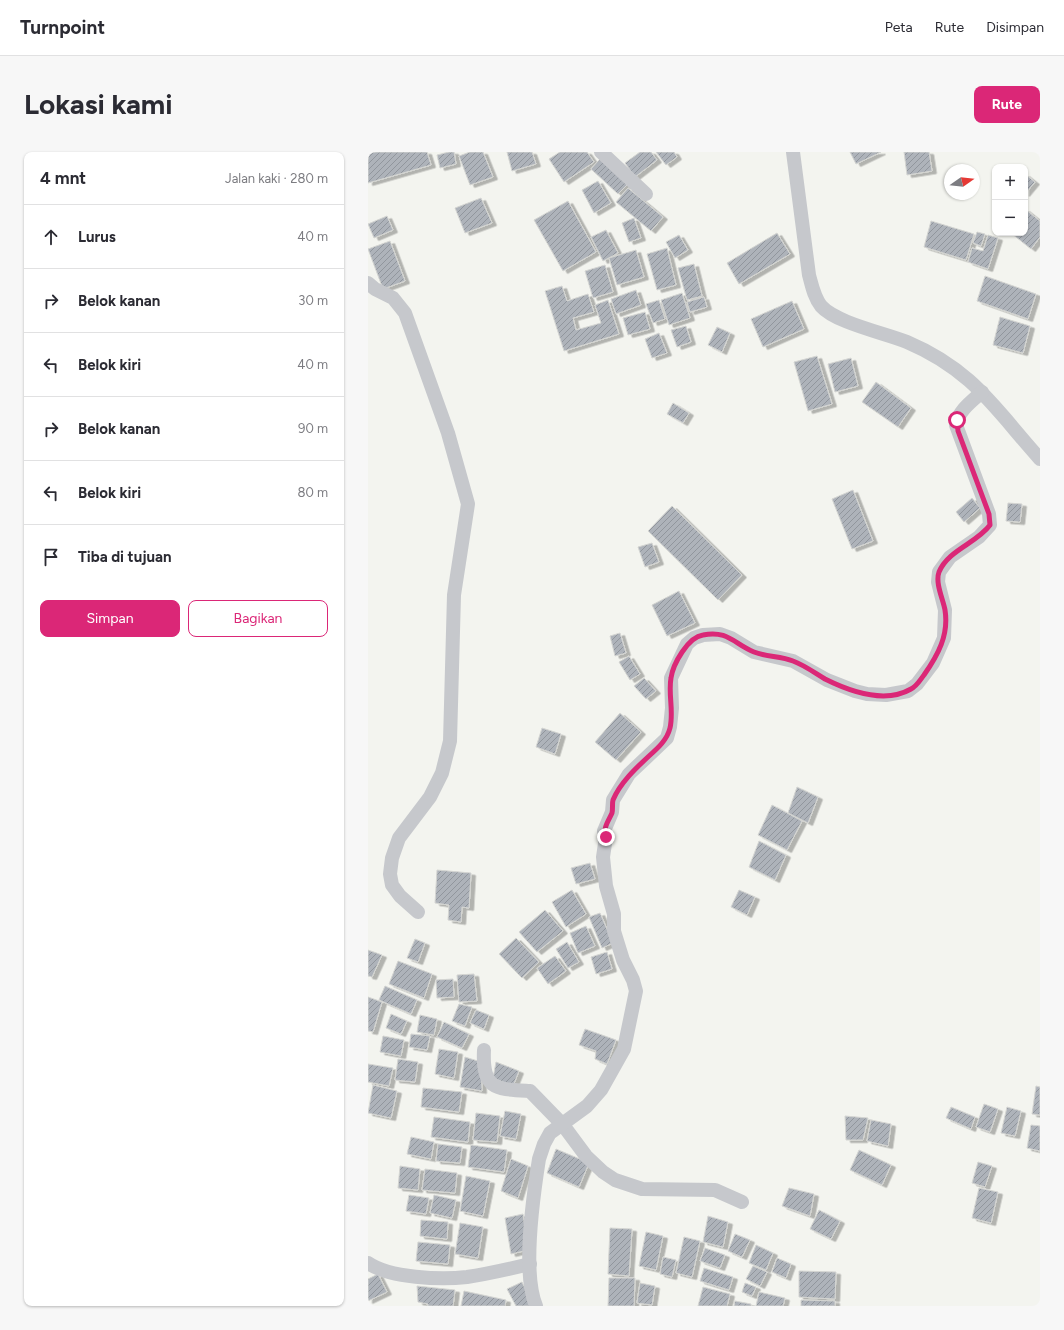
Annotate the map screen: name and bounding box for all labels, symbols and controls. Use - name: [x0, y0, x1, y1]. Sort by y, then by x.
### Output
- text: Turnpoint: [20, 16, 105, 39]
- text: Peta: [885, 19, 913, 36]
- text: Rute: [935, 19, 964, 36]
- text: Disimpan: [986, 19, 1044, 36]
- button: Rute: [974, 86, 1040, 123]
- text: Lokasi kami: [24, 87, 173, 121]
- north arrow: [944, 164, 980, 200]
- map controls: [992, 164, 1028, 236]
- button: +: [992, 164, 1028, 200]
- text: 4 mnt: [40, 168, 86, 188]
- text: Jalan kaki · 280 m: [225, 171, 328, 186]
- button: −: [992, 200, 1028, 236]
- icon: ahead: [40, 226, 62, 248]
- text: Lurus: [78, 228, 116, 246]
- text: 40 m: [297, 229, 328, 244]
- icon: right: [40, 290, 62, 312]
- text: Belok kanan: [78, 292, 160, 310]
- text: 30 m: [298, 293, 328, 308]
- icon: left: [40, 354, 62, 376]
- text: Belok kiri: [78, 356, 141, 374]
- text: 40 m: [297, 357, 328, 372]
- route start: [948, 411, 966, 429]
- icon: right: [40, 418, 62, 440]
- text: Belok kanan: [78, 420, 160, 438]
- text: 90 m: [298, 421, 328, 436]
- icon: left: [40, 482, 62, 504]
- text: Belok kiri: [78, 484, 141, 502]
- text: 80 m: [297, 485, 328, 500]
- icon: arrive: [40, 546, 62, 568]
- text: Tiba di tujuan: [78, 548, 172, 566]
- button: Simpan: [40, 600, 180, 637]
- button: Bagikan: [188, 600, 328, 637]
- route end: [597, 828, 615, 846]

